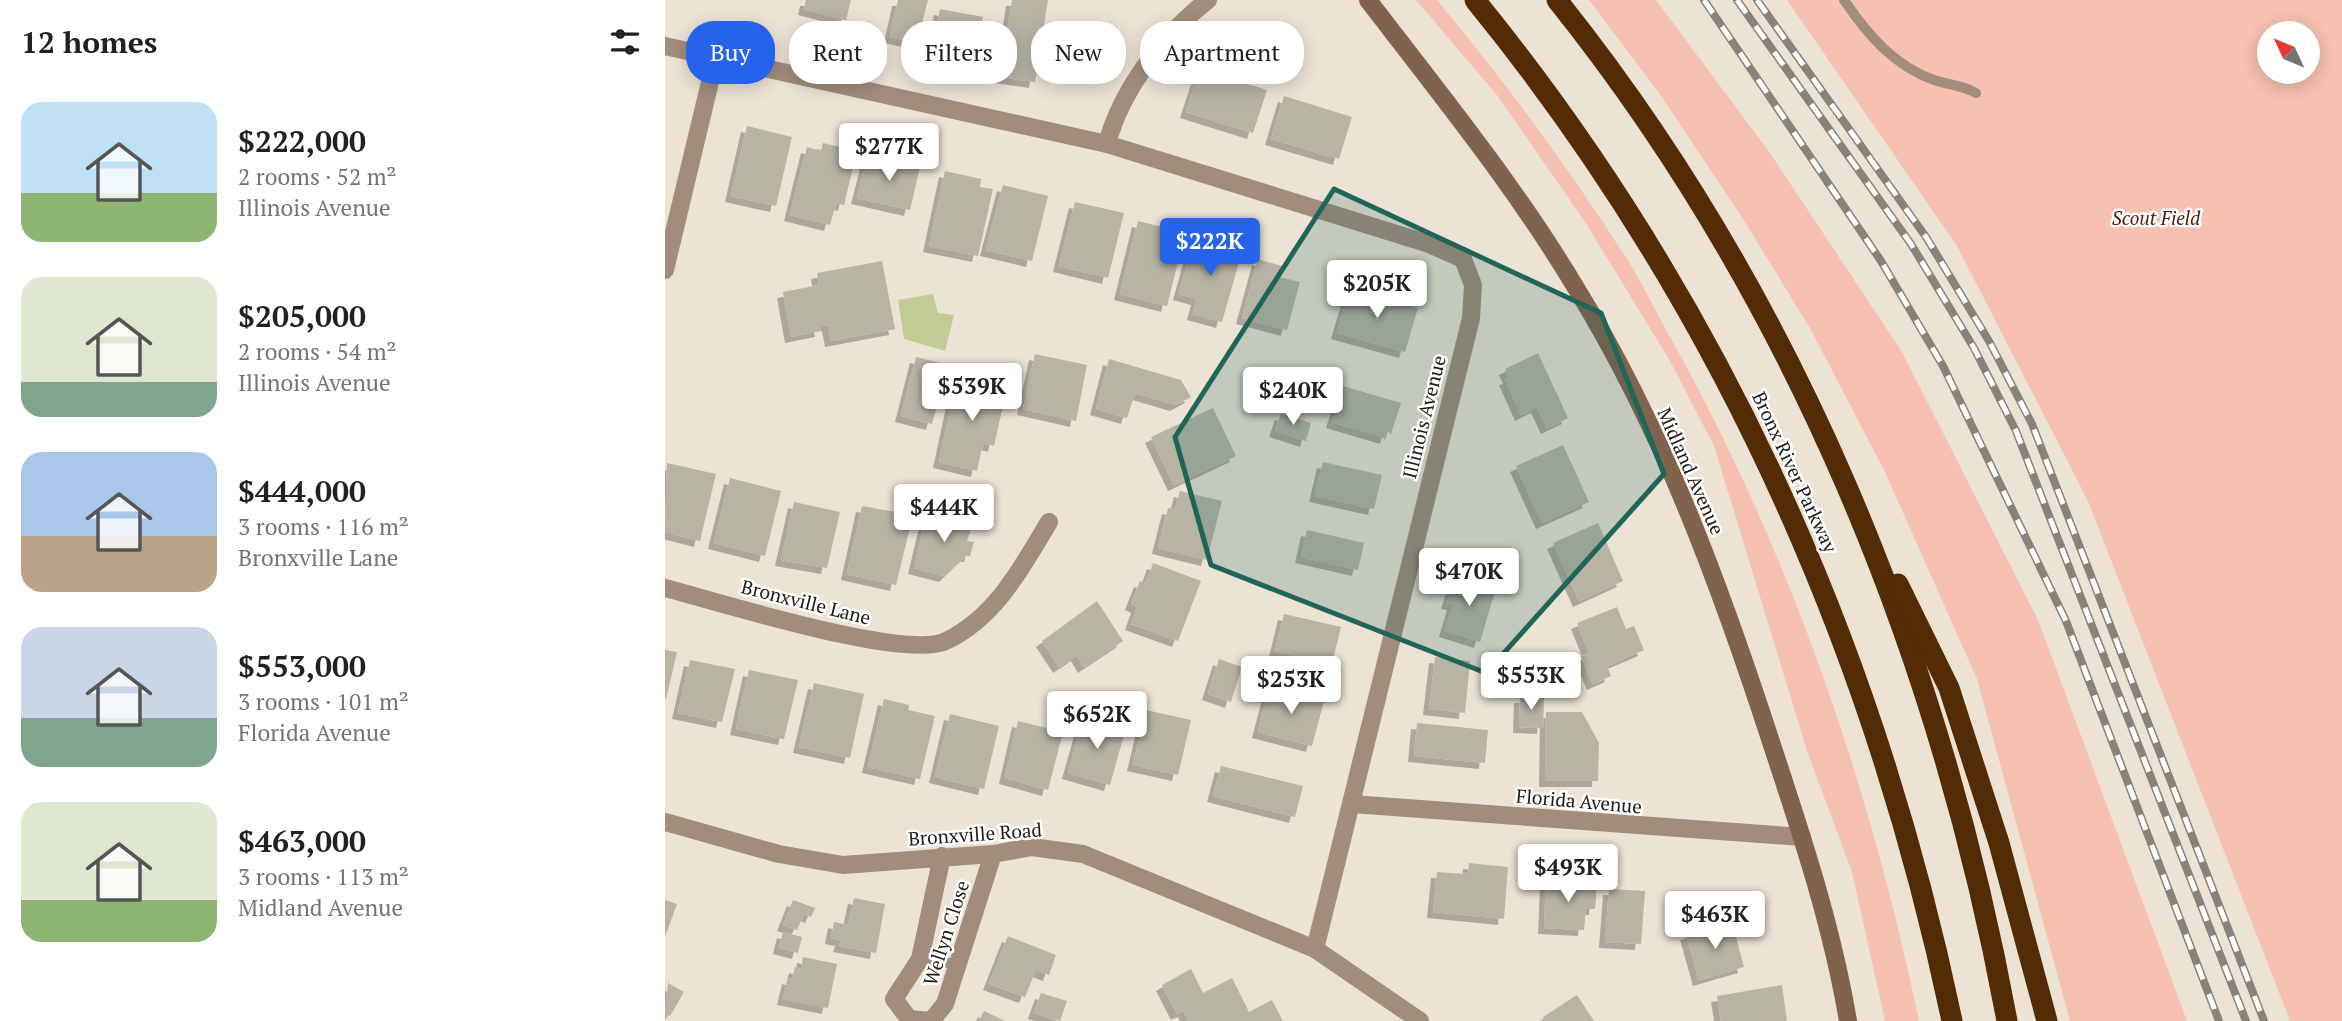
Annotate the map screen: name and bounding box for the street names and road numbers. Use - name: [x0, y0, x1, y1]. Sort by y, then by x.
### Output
- street label: Illinois Avenue: [1396, 353, 1451, 481]
- street label: Bronx River Parkway: [1747, 387, 1844, 557]
- street label: Midland Avenue: [1652, 403, 1731, 538]
- street label: Bronxville Lane: [739, 573, 873, 630]
- street label: Florida Avenue: [1515, 783, 1643, 818]
- street label: Bronxville Road: [907, 816, 1043, 851]
- street label: Wellyn Close: [917, 877, 974, 989]

